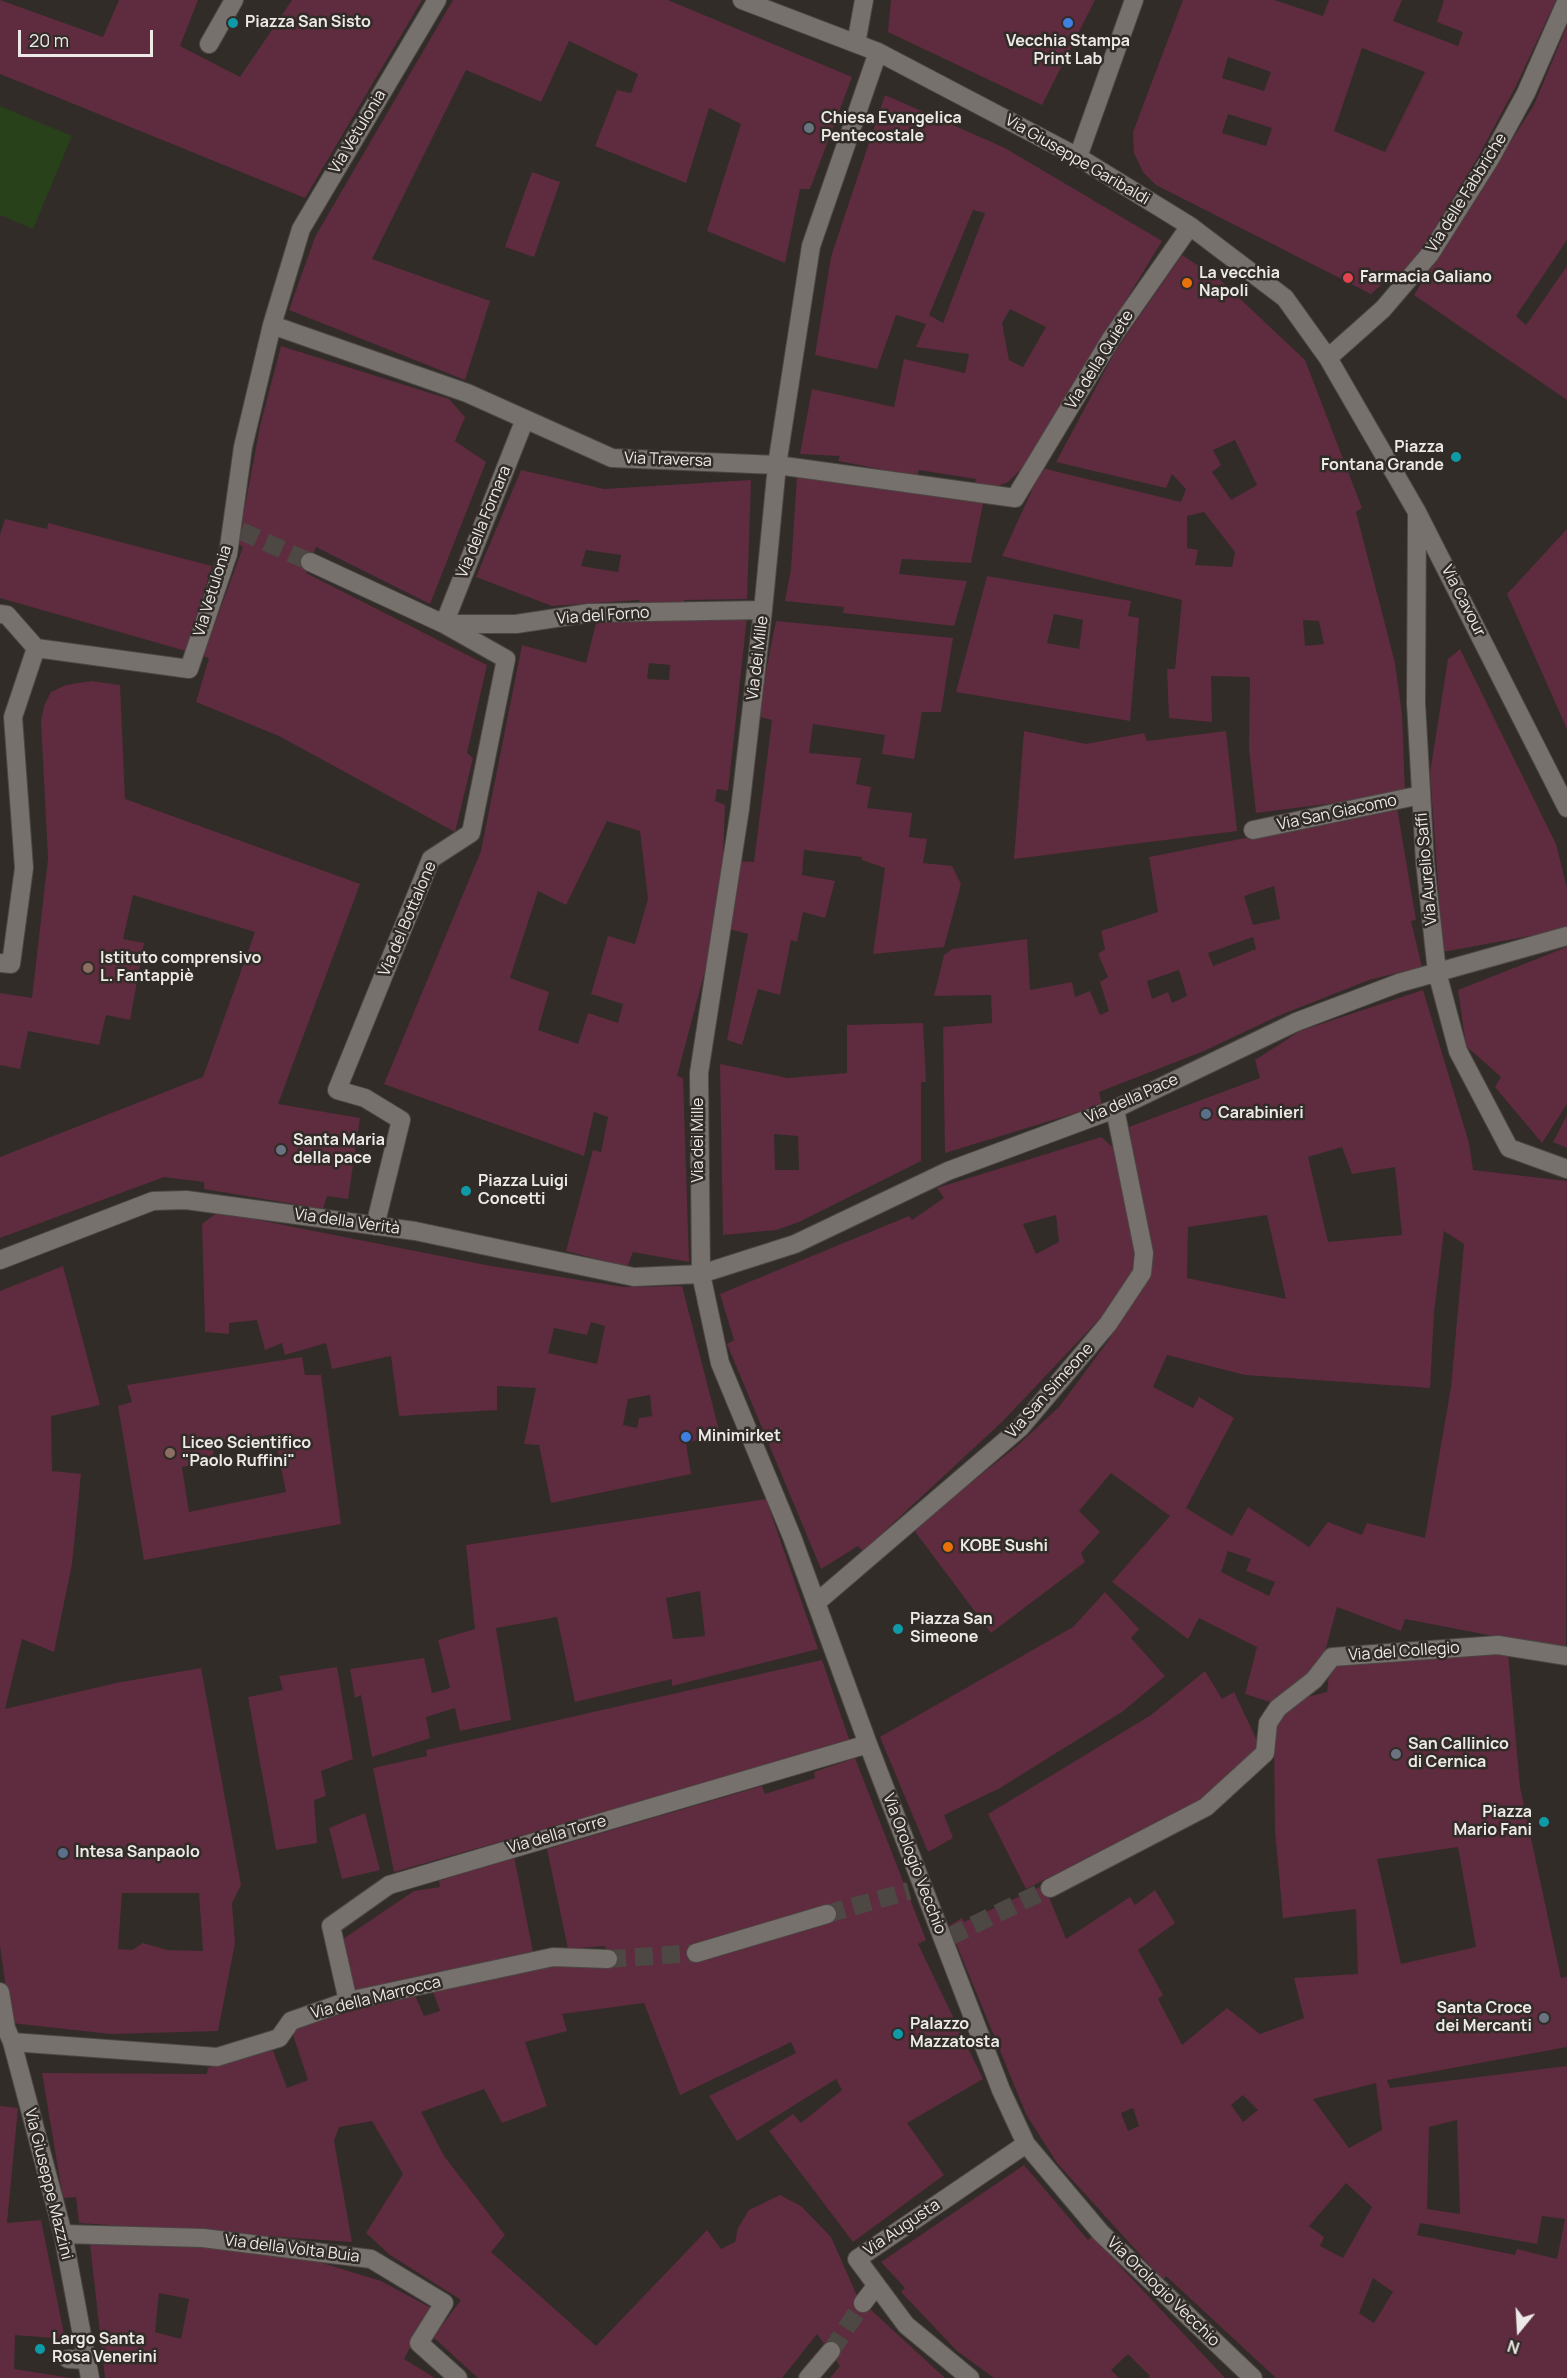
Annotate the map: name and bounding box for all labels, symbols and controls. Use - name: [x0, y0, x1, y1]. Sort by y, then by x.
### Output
- place label: Piazza San Sisto: [245, 13, 371, 33]
- marker: Piazza San Sisto: [226, 16, 240, 30]
- marker: Vecchia Stampa Print Lab: [1061, 16, 1075, 30]
- scale bar: [21, 18, 156, 56]
- text: 20 m: [29, 28, 69, 52]
- place label: Vecchia Stampa Print Lab: [1006, 32, 1130, 70]
- street label: Via Vetulonia: [325, 87, 391, 177]
- place label: Chiesa Evangelica Pentecostale: [821, 109, 962, 147]
- street label: Via Giuseppe Garibaldi: [1001, 111, 1153, 209]
- marker: Chiesa Evangelica Pentecostale: [802, 121, 816, 135]
- street label: Via delle Fabbriche: [1423, 130, 1511, 256]
- place label: La vecchia Napoli: [1199, 264, 1280, 302]
- place label: Farmacia Galiano: [1360, 268, 1492, 288]
- marker: Farmacia Galiano: [1341, 271, 1355, 285]
- marker: La vecchia Napoli: [1180, 276, 1194, 290]
- street label: Via della Quiete: [1062, 307, 1138, 413]
- place label: Piazza Fontana Grande: [1321, 438, 1444, 476]
- street label: Via Traversa: [624, 449, 712, 471]
- marker: Piazza Fontana Grande: [1449, 450, 1463, 464]
- street label: Via della Fornara: [453, 463, 515, 581]
- street label: Via Vetulonia: [190, 543, 236, 639]
- street label: Via Cavour: [1437, 562, 1489, 640]
- street label: Via del Forno: [556, 603, 650, 629]
- street label: Via dei Mille: [743, 615, 773, 701]
- street label: Via San Giacomo: [1276, 791, 1398, 835]
- street label: Via Aurelio Saffi: [1413, 812, 1441, 926]
- street label: Via del Bottalone: [375, 859, 441, 979]
- place label: Istituto comprensivo L. Fantappiè: [100, 949, 261, 987]
- marker: Istituto comprensivo L. Fantappiè: [81, 961, 95, 975]
- street label: Via della Pace: [1083, 1070, 1181, 1128]
- street label: Via dei Mille: [689, 1098, 709, 1182]
- place label: Carabinieri: [1218, 1104, 1304, 1124]
- marker: Carabinieri: [1199, 1107, 1213, 1121]
- place label: Santa Maria della pace: [293, 1131, 385, 1169]
- marker: Santa Maria della pace: [274, 1143, 288, 1157]
- place label: Piazza Luigi Concetti: [478, 1172, 568, 1210]
- marker: Piazza Luigi Concetti: [459, 1184, 473, 1198]
- street label: Via della Verità: [293, 1205, 401, 1239]
- street label: Via San Simeone: [1002, 1339, 1098, 1443]
- place label: Minimirket: [698, 1427, 781, 1447]
- marker: Minimirket: [679, 1430, 693, 1444]
- place label: Liceo Scientifico "Paolo Ruffini": [182, 1434, 311, 1472]
- marker: Liceo Scientifico "Paolo Ruffini": [163, 1446, 177, 1460]
- place label: KOBE Sushi: [960, 1537, 1048, 1557]
- marker: KOBE Sushi: [941, 1540, 955, 1554]
- place label: Piazza San Simeone: [910, 1610, 993, 1648]
- marker: Piazza San Simeone: [891, 1622, 905, 1636]
- street label: Via del Collegio: [1348, 1639, 1460, 1665]
- place label: San Callinico di Cernica: [1408, 1735, 1509, 1773]
- marker: San Callinico di Cernica: [1389, 1747, 1403, 1761]
- street label: Via Orologio Vecchio: [878, 1791, 950, 1937]
- place label: Piazza Mario Fani: [1453, 1803, 1532, 1841]
- street label: Via della Torre: [505, 1812, 609, 1858]
- marker: Piazza Mario Fani: [1537, 1815, 1551, 1829]
- place label: Intesa Sanpaolo: [75, 1843, 200, 1863]
- marker: Intesa Sanpaolo: [56, 1846, 70, 1860]
- street label: Via della Marrocca: [309, 1973, 443, 2023]
- place label: Santa Croce dei Mercanti: [1436, 1999, 1532, 2037]
- marker: Santa Croce dei Mercanti: [1537, 2011, 1551, 2025]
- place label: Palazzo Mazzatosta: [910, 2015, 1000, 2053]
- marker: Palazzo Mazzatosta: [891, 2027, 905, 2041]
- street label: Via Giuseppe Mazzini: [20, 2107, 76, 2261]
- street label: Via Augusta: [860, 2196, 944, 2260]
- street label: Via della Volta Buia: [223, 2231, 361, 2267]
- street label: Via Orologio Vecchio: [1103, 2233, 1223, 2351]
- north arrow: [1489, 2300, 1549, 2360]
- place label: Largo Santa Rosa Venerini: [52, 2330, 157, 2368]
- text: N: [1505, 2335, 1522, 2359]
- marker: Largo Santa Rosa Venerini: [33, 2342, 47, 2356]

